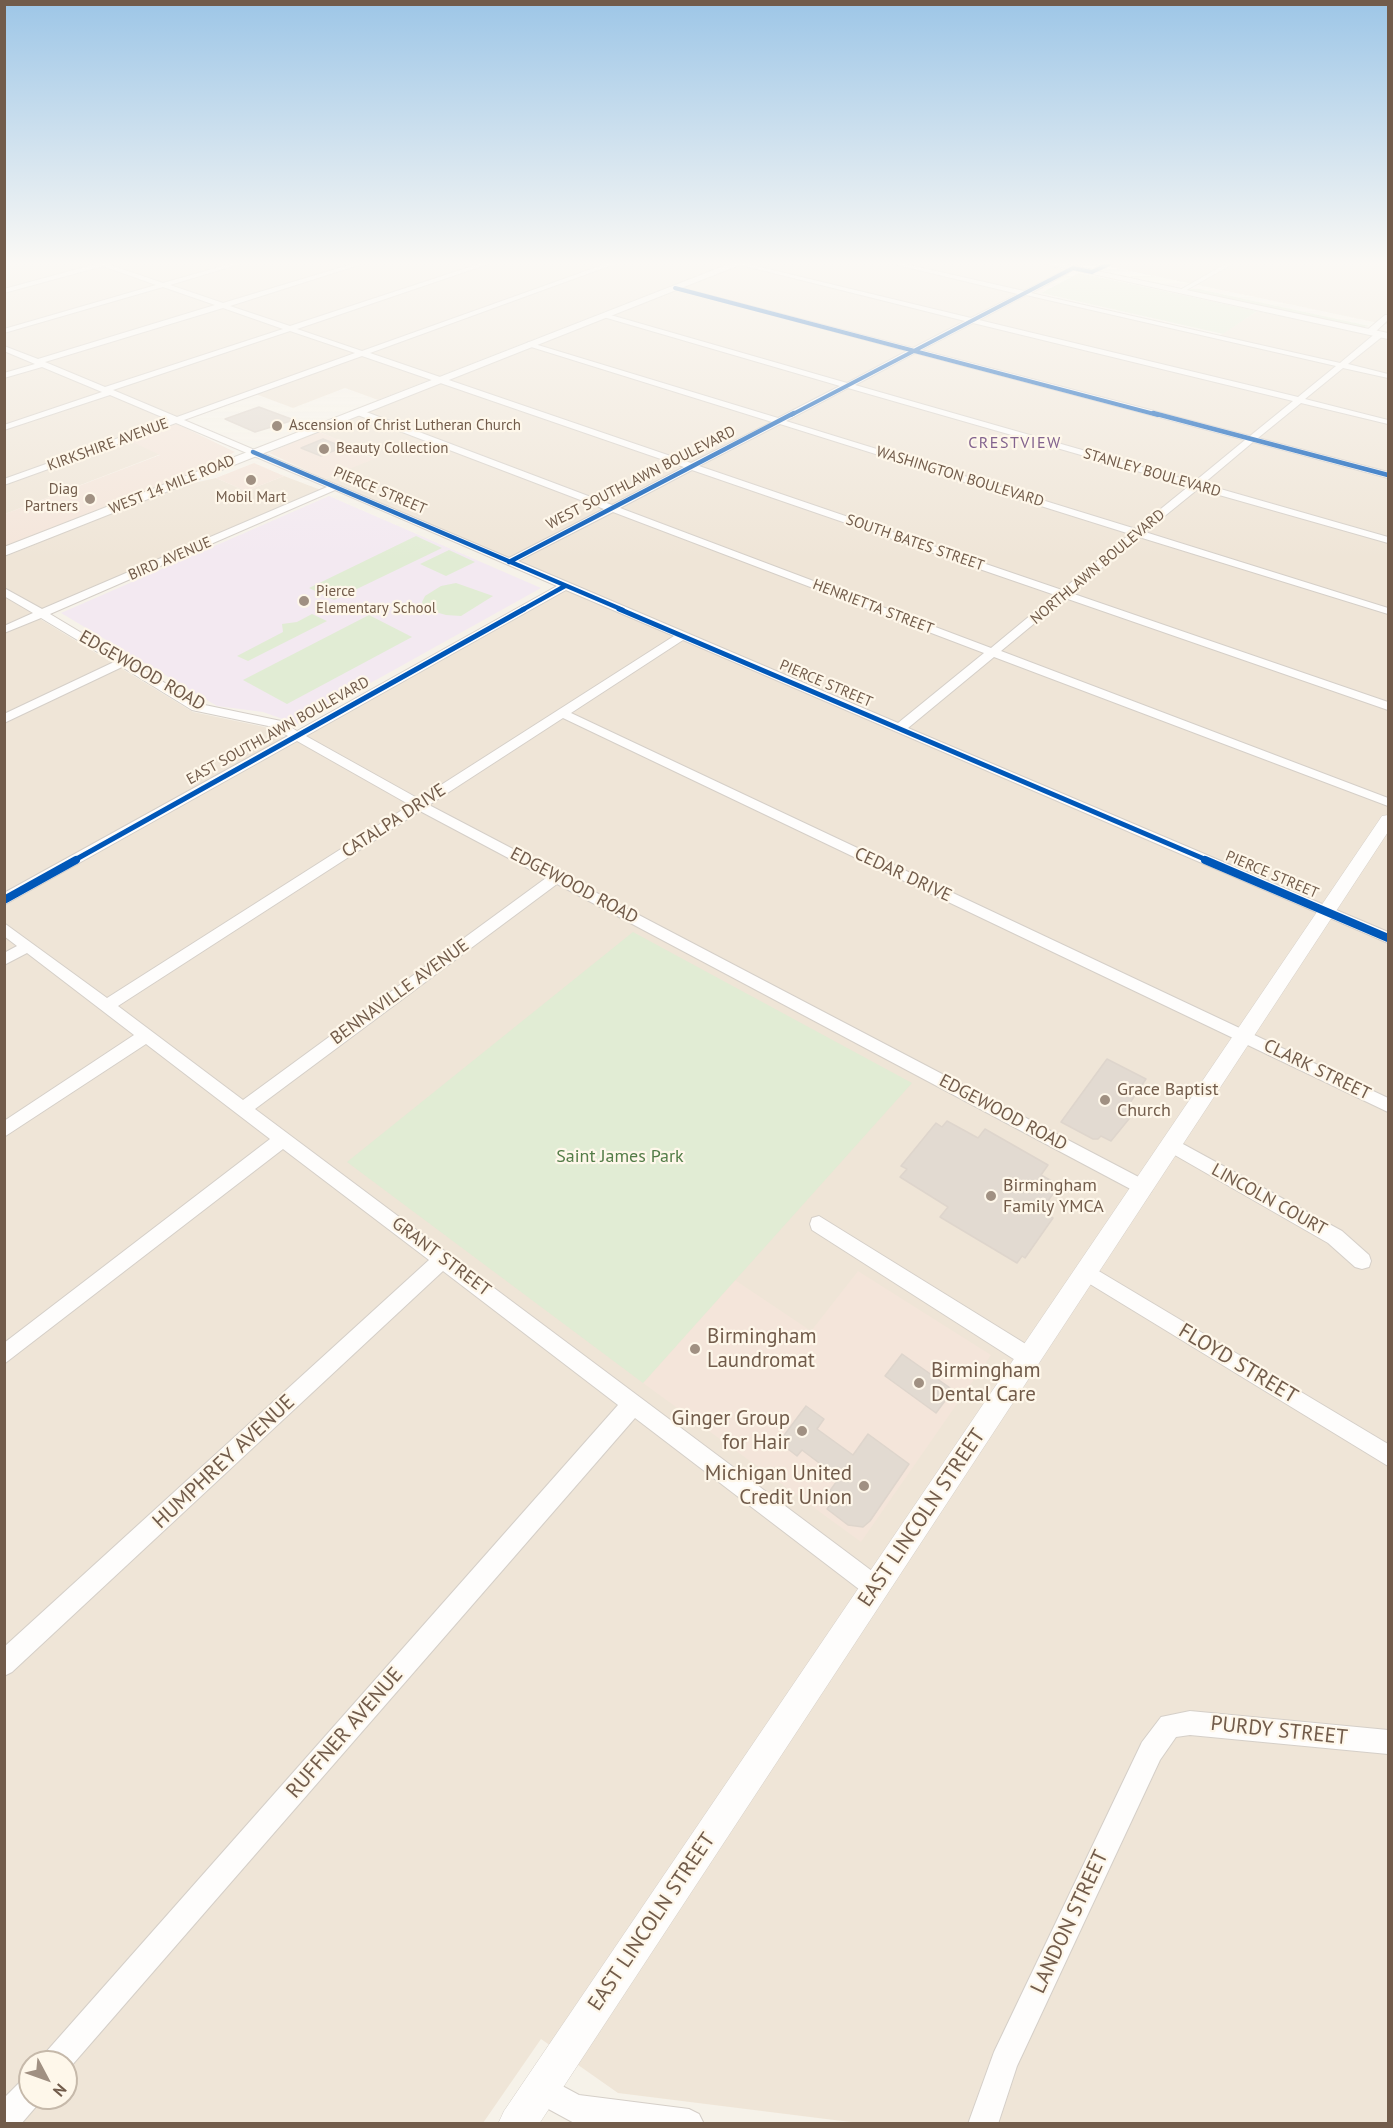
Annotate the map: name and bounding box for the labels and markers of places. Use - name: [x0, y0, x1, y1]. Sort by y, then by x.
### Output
- place label: Ascension of Christ Lutheran Church: [289, 417, 521, 435]
- marker: Ascension of Christ Lutheran Church: [270, 419, 284, 433]
- place label: Beauty Collection: [336, 440, 448, 458]
- marker: Beauty Collection: [317, 442, 331, 456]
- marker: Mobil Mart: [244, 473, 258, 487]
- place label: Diag Partners: [25, 481, 78, 516]
- place label: Mobil Mart: [216, 489, 286, 507]
- marker: Diag Partners: [83, 492, 97, 506]
- place label: Pierce Elementary School: [316, 583, 436, 618]
- marker: Pierce Elementary School: [297, 594, 311, 608]
- place label: Grace Baptist Church: [1117, 1079, 1219, 1122]
- marker: Grace Baptist Church: [1098, 1093, 1112, 1107]
- place label: Birmingham Family YMCA: [1003, 1175, 1104, 1218]
- marker: Birmingham Family YMCA: [984, 1189, 998, 1203]
- place label: Birmingham Laundromat: [707, 1324, 816, 1374]
- marker: Birmingham Laundromat: [688, 1342, 702, 1356]
- place label: Birmingham Dental Care: [931, 1358, 1040, 1408]
- marker: Birmingham Dental Care: [912, 1376, 926, 1390]
- place label: Ginger Group for Hair: [671, 1406, 790, 1456]
- marker: Ginger Group for Hair: [795, 1424, 809, 1438]
- place label: Michigan United Credit Union: [705, 1461, 852, 1511]
- marker: Michigan United Credit Union: [857, 1479, 871, 1493]

